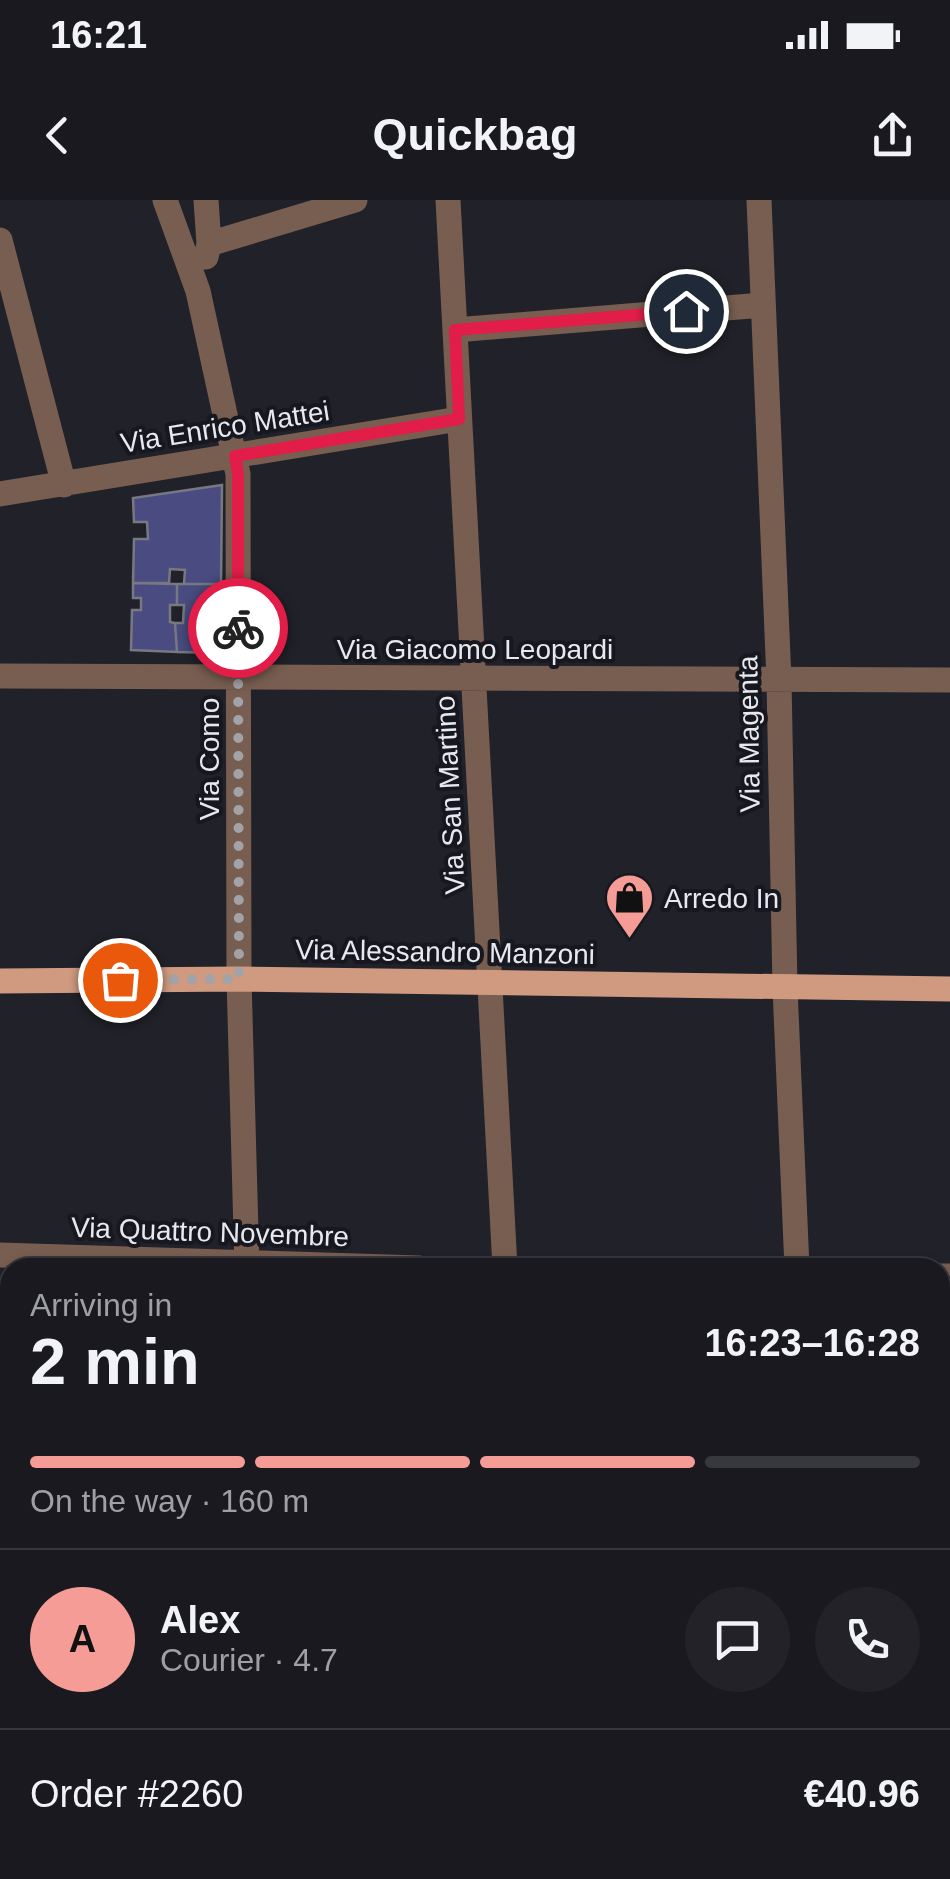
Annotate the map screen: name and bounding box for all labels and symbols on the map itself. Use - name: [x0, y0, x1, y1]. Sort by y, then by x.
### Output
- pin: [644, 269, 729, 354]
- street label: Via Enrico Mattei: [118, 395, 332, 459]
- courier: [188, 578, 288, 678]
- street label: Via Giacomo Leopardi: [337, 634, 613, 665]
- street label: Via Magenta: [732, 655, 766, 813]
- street label: Via San Martino: [429, 695, 471, 895]
- street label: Via Como: [194, 698, 225, 820]
- shop icon: Arredo In: [603, 872, 655, 940]
- place label: Arredo In: [664, 883, 779, 914]
- street label: Via Alessandro Manzoni: [295, 934, 595, 970]
- pin: [78, 938, 163, 1023]
- street label: Via Quattro Novembre: [71, 1212, 349, 1252]

